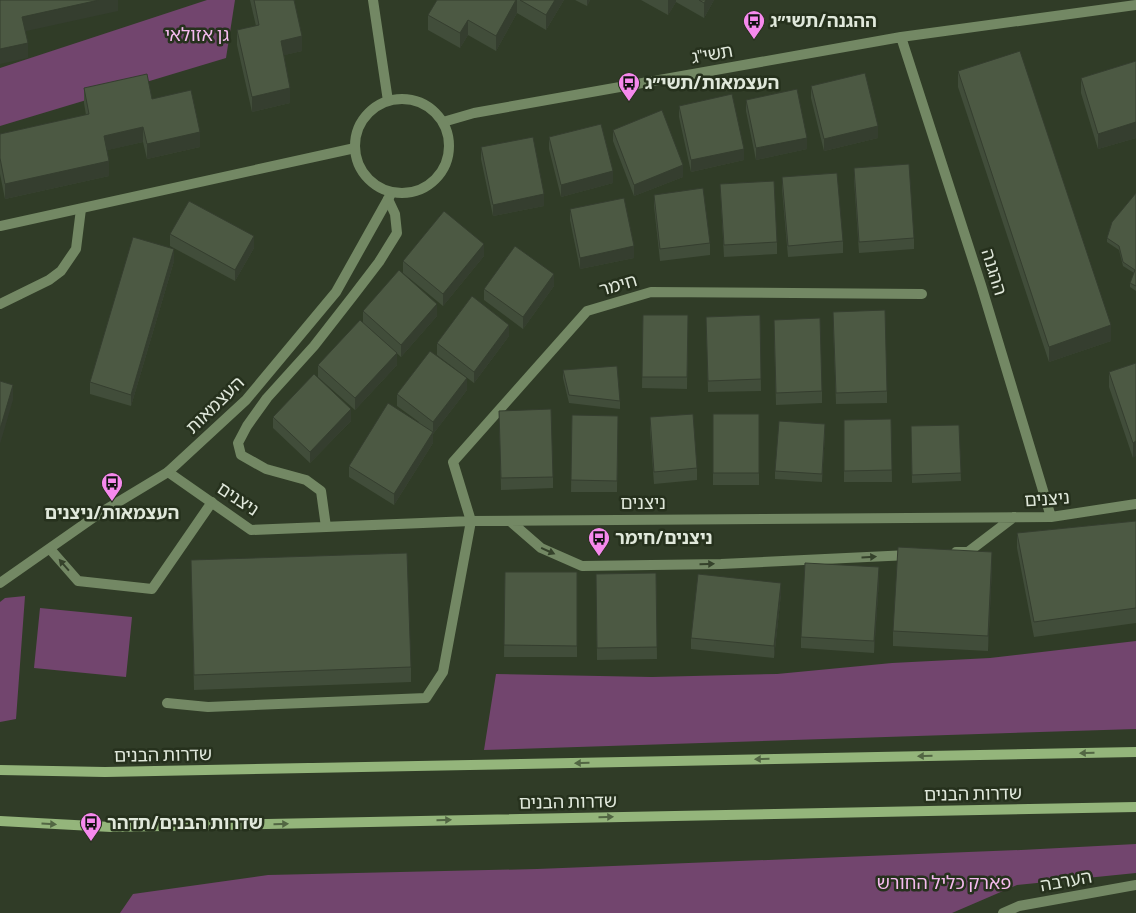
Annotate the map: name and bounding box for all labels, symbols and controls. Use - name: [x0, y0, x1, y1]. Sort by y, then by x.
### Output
- bus stop icon: ההגנה/תשי״ג: [742, 9, 766, 40]
- place label: ההגנה/תשי״ג: [770, 9, 877, 31]
- park label: גן אזולאי: [165, 23, 230, 45]
- street label: תשי"ג: [689, 39, 734, 67]
- bus stop icon: העצמאות/תשי״ג: [617, 71, 641, 102]
- place label: העצמאות/תשי״ג: [645, 71, 779, 93]
- street label: ההגנה: [978, 246, 1012, 298]
- street label: חימר: [596, 268, 639, 300]
- street label: העצמאות: [180, 371, 248, 438]
- bus stop icon: העצמאות/ניצנים: [100, 471, 124, 502]
- street label: ניצנים: [213, 477, 264, 520]
- street label: ניצנים: [1023, 485, 1070, 511]
- street label: ניצנים: [620, 491, 666, 513]
- place label: העצמאות/ניצנים: [45, 501, 179, 523]
- bus stop icon: ניצנים/חימר: [587, 526, 611, 557]
- place label: ניצנים/חימר: [615, 526, 713, 548]
- one-way arrow: [540, 546, 555, 555]
- one-way arrow: [862, 553, 878, 561]
- one-way arrow: [59, 559, 70, 571]
- one-way arrow: [699, 560, 715, 568]
- street label: שדרות הבנים: [114, 742, 212, 766]
- one-way arrow: [1079, 749, 1095, 757]
- one-way arrow: [917, 752, 933, 760]
- one-way arrow: [754, 756, 770, 764]
- one-way arrow: [574, 759, 590, 767]
- street label: שדרות הבנים: [924, 781, 1022, 805]
- street label: שדרות הבנים: [519, 789, 617, 813]
- bus stop icon: שדרות הבנים/תדהר: [79, 811, 103, 842]
- place label: שדרות הבנים/תדהר: [107, 811, 263, 833]
- one-way arrow: [598, 813, 614, 821]
- one-way arrow: [436, 816, 452, 824]
- one-way arrow: [273, 819, 289, 827]
- one-way arrow: [41, 820, 57, 828]
- street label: הערבה: [1038, 865, 1093, 895]
- park label: פארק כליל החורש: [877, 871, 1011, 893]

